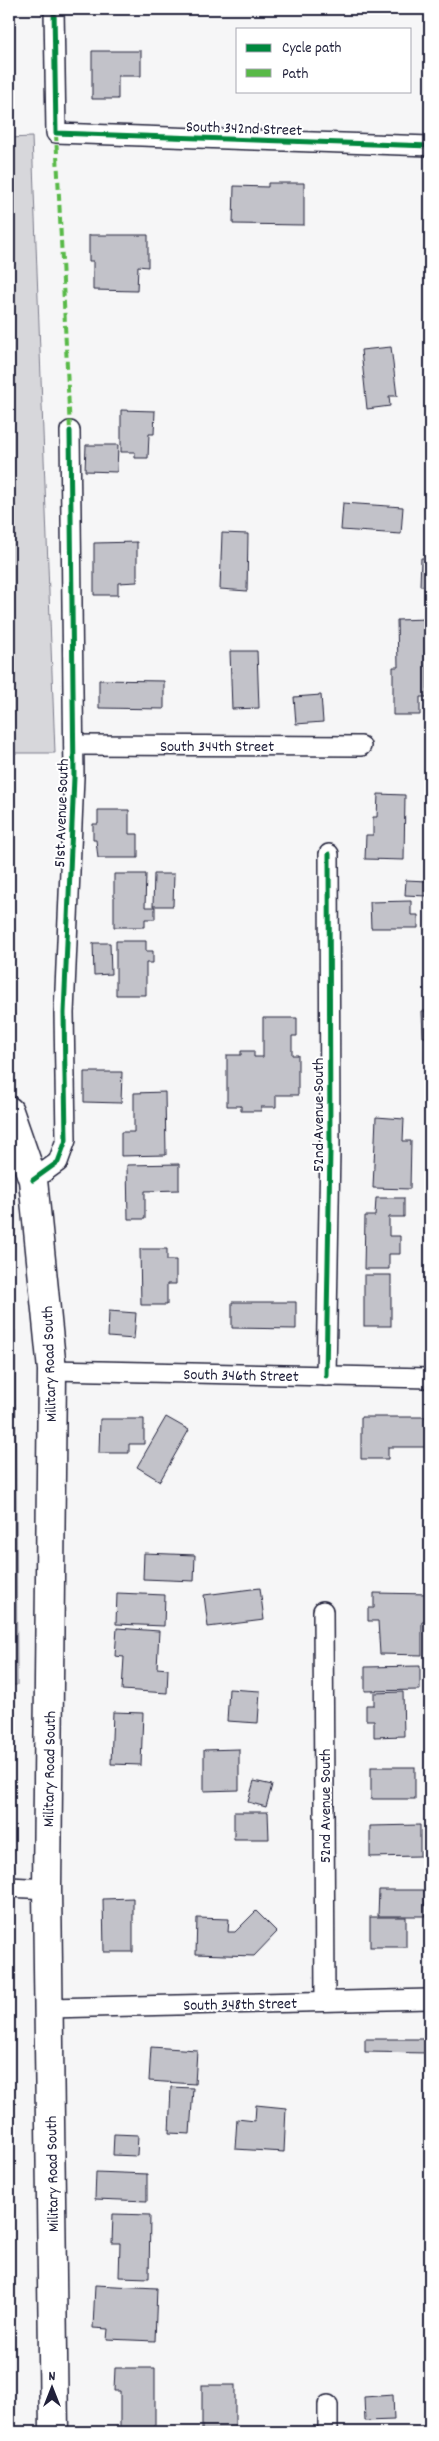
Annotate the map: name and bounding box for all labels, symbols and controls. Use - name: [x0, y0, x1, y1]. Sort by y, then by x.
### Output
- legend: [236, 28, 412, 92]
- text: Cycle path: [282, 38, 342, 60]
- text: Path: [282, 64, 308, 86]
- street label: South 342nd Street: [185, 116, 302, 143]
- street label: South 344th Street: [160, 736, 274, 759]
- street label: 51st Avenue South: [49, 758, 76, 868]
- street label: 52nd Avenue South: [308, 1058, 331, 1172]
- street label: Military Road South: [37, 1305, 64, 1422]
- street label: South 346th Street: [183, 1364, 299, 1389]
- street label: Military Road South: [38, 1711, 63, 1827]
- street label: 52nd Avenue South: [315, 1749, 338, 1863]
- street label: South 348th Street: [183, 1993, 297, 2018]
- street label: Military Road South: [41, 2116, 66, 2232]
- north arrow: [28, 2364, 78, 2414]
- text: N: [49, 2367, 56, 2387]

